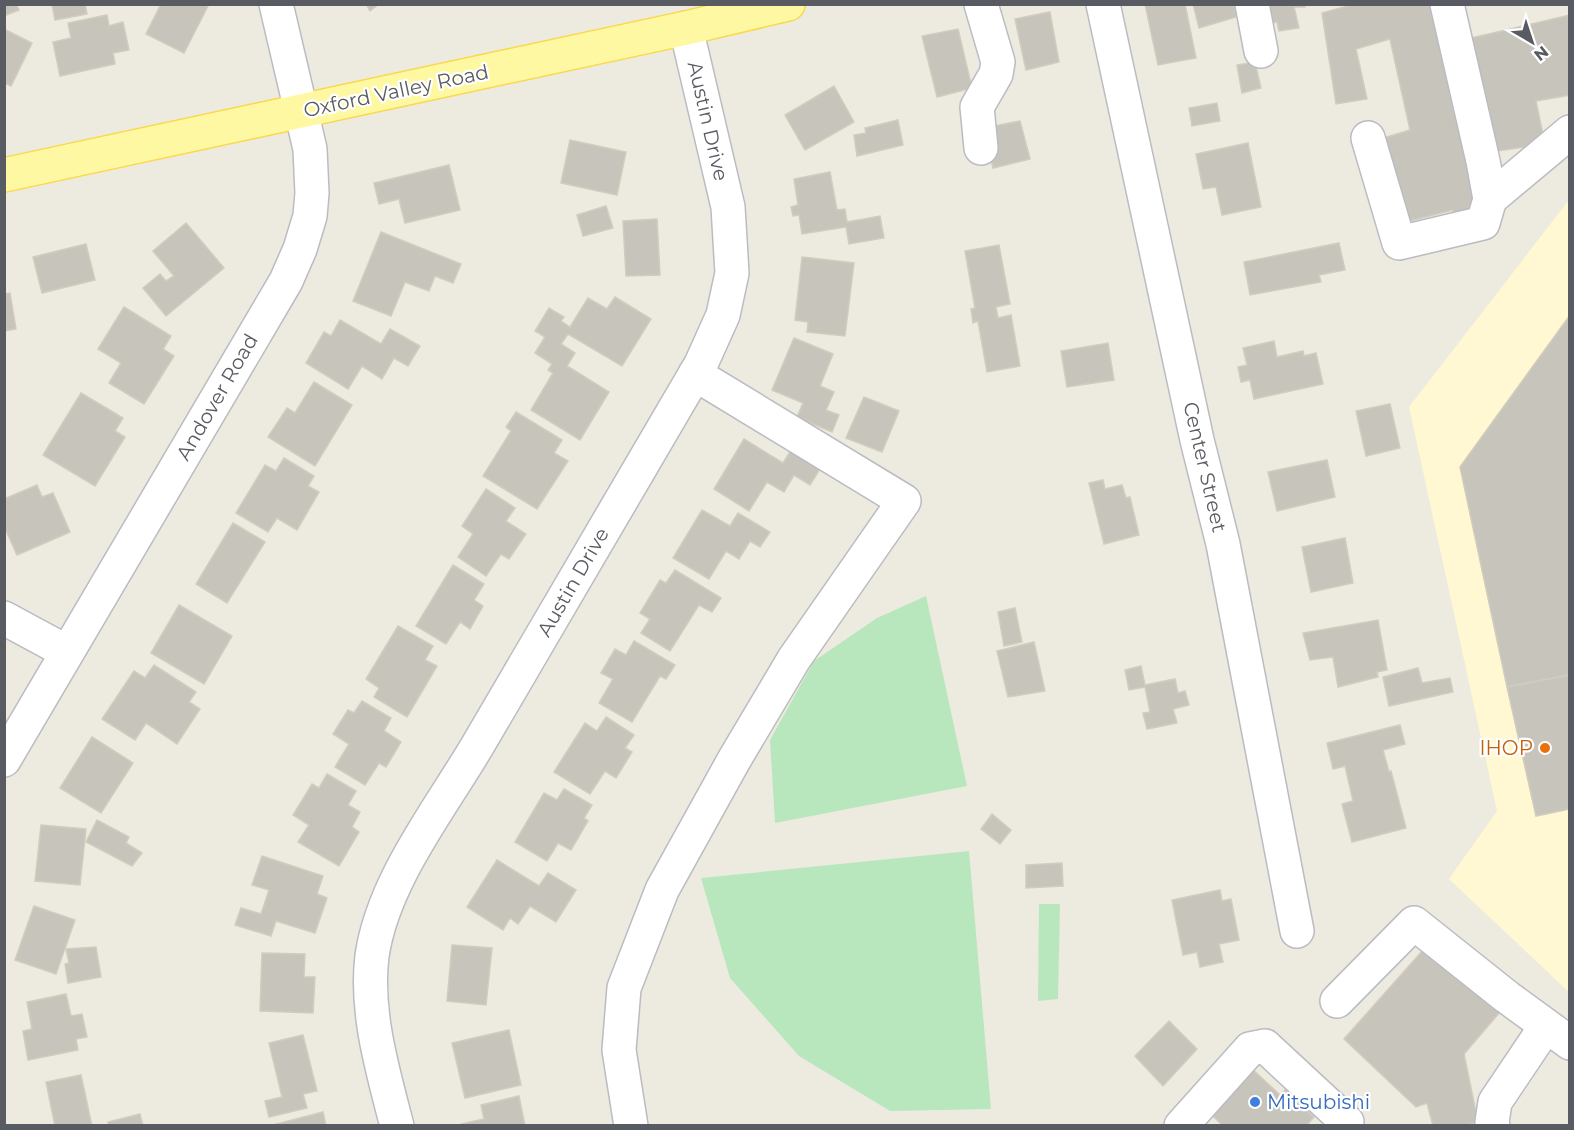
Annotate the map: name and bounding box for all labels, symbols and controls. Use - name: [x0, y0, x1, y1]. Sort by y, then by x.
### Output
- north arrow: [1502, 12, 1562, 72]
- text: N: [1530, 42, 1552, 65]
- street label: Austin Drive: [683, 59, 733, 183]
- street label: Oxford Valley Road: [301, 60, 491, 122]
- street label: Andover Road: [171, 330, 263, 464]
- street label: Center Street: [1178, 400, 1232, 534]
- street label: Austin Drive: [532, 523, 614, 641]
- place label: IHOP: [1480, 736, 1533, 760]
- marker: IHOP: [1538, 741, 1552, 755]
- place label: Mitsubishi: [1267, 1090, 1370, 1114]
- marker: Mitsubishi: [1248, 1095, 1262, 1109]

